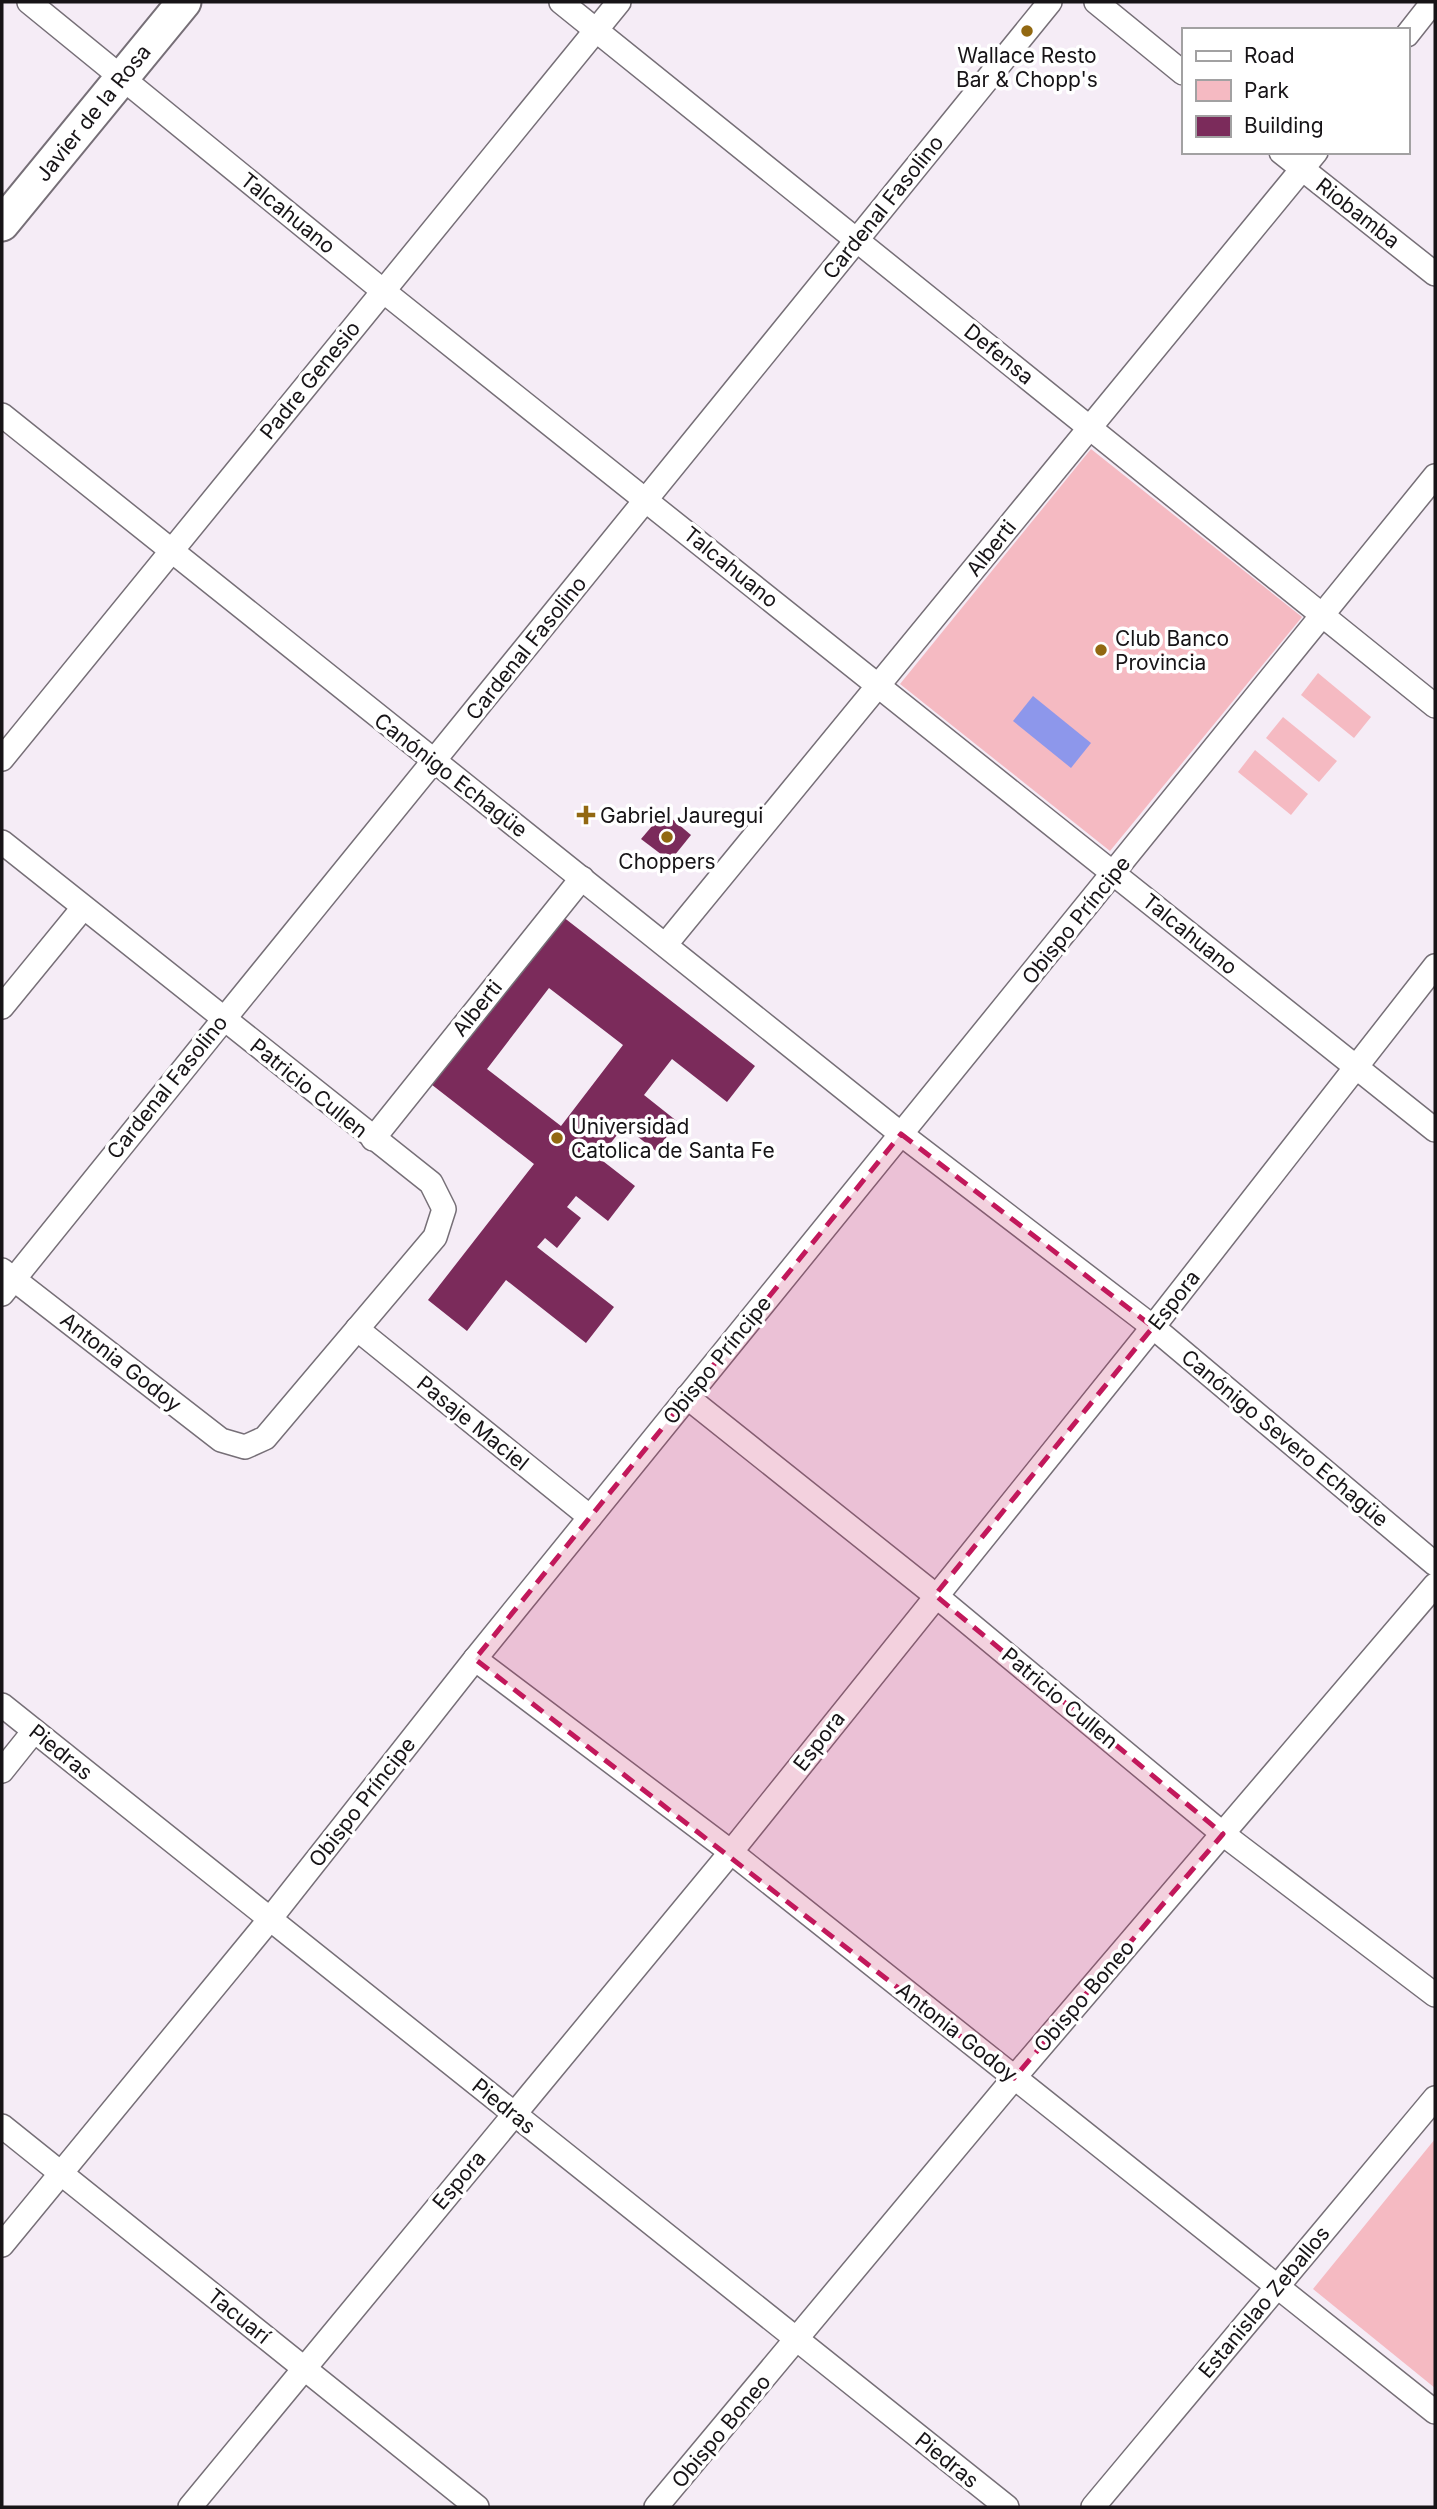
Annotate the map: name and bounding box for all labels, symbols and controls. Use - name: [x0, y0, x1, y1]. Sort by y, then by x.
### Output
- marker: Wallace Resto Bar & Chopp's: [1019, 23, 1035, 39]
- legend: [1182, 28, 1409, 154]
- street label: Javier de la Rosa: [30, 40, 156, 186]
- place label: Wallace Resto Bar & Chopp's: [956, 43, 1098, 92]
- text: Road: [1244, 43, 1295, 68]
- text: Park: [1244, 78, 1289, 103]
- text: Building: [1244, 113, 1324, 138]
- street label: Cardenal Fasolino: [817, 130, 949, 284]
- street label: Talcahuano: [236, 167, 340, 259]
- street label: Riobamba: [1311, 173, 1405, 253]
- street label: Padre Genesio: [255, 316, 365, 444]
- street label: Defensa: [959, 318, 1039, 390]
- street label: Alberti: [961, 515, 1021, 581]
- street label: Talcahuano: [679, 521, 783, 613]
- street label: Cardenal Fasolino: [460, 571, 592, 725]
- place label: Club Banco Provincia: [1115, 626, 1229, 675]
- marker: Club Banco Provincia: [1093, 642, 1109, 658]
- street label: Canónigo Echagüe: [369, 707, 533, 843]
- place label: Gabriel Jauregui: [600, 803, 763, 828]
- marker: Gabriel Jauregui: [578, 807, 594, 823]
- marker: Choppers: [659, 829, 675, 845]
- place label: Choppers: [618, 849, 716, 874]
- street label: Obispo Príncipe: [1017, 851, 1135, 989]
- street label: Talcahuano: [1138, 888, 1242, 980]
- street label: Alberti: [447, 975, 507, 1041]
- street label: Cardenal Fasolino: [101, 1010, 233, 1164]
- street label: Patricio Cullen: [245, 1033, 373, 1143]
- place label: Universidad Catolica de Santa Fe: [571, 1114, 775, 1163]
- marker: Universidad Catolica de Santa Fe: [549, 1130, 565, 1146]
- street label: Espora: [1143, 1265, 1205, 1335]
- street label: Obispo Príncipe: [658, 1291, 776, 1429]
- street label: Antonia Godoy: [56, 1307, 187, 1417]
- street label: Canónigo Severo Echagüe: [1176, 1344, 1394, 1532]
- street label: Pasaje Maciel: [412, 1370, 534, 1476]
- street label: Patricio Cullen: [997, 1642, 1123, 1754]
- street label: Espora: [788, 1706, 850, 1776]
- street label: Piedras: [24, 1719, 98, 1785]
- street label: Obispo Príncipe: [304, 1732, 420, 1872]
- street label: Obispo Boneo: [1029, 1935, 1139, 2057]
- street label: Antonia Godoy: [892, 1977, 1023, 2087]
- street label: Piedras: [467, 2073, 541, 2139]
- street label: Espora: [427, 2146, 491, 2214]
- street label: Estanislao Zeballos: [1193, 2221, 1335, 2383]
- street label: Tacuarí: [203, 2283, 276, 2349]
- street label: Obispo Boneo: [666, 2369, 776, 2493]
- street label: Piedras: [910, 2427, 984, 2493]

